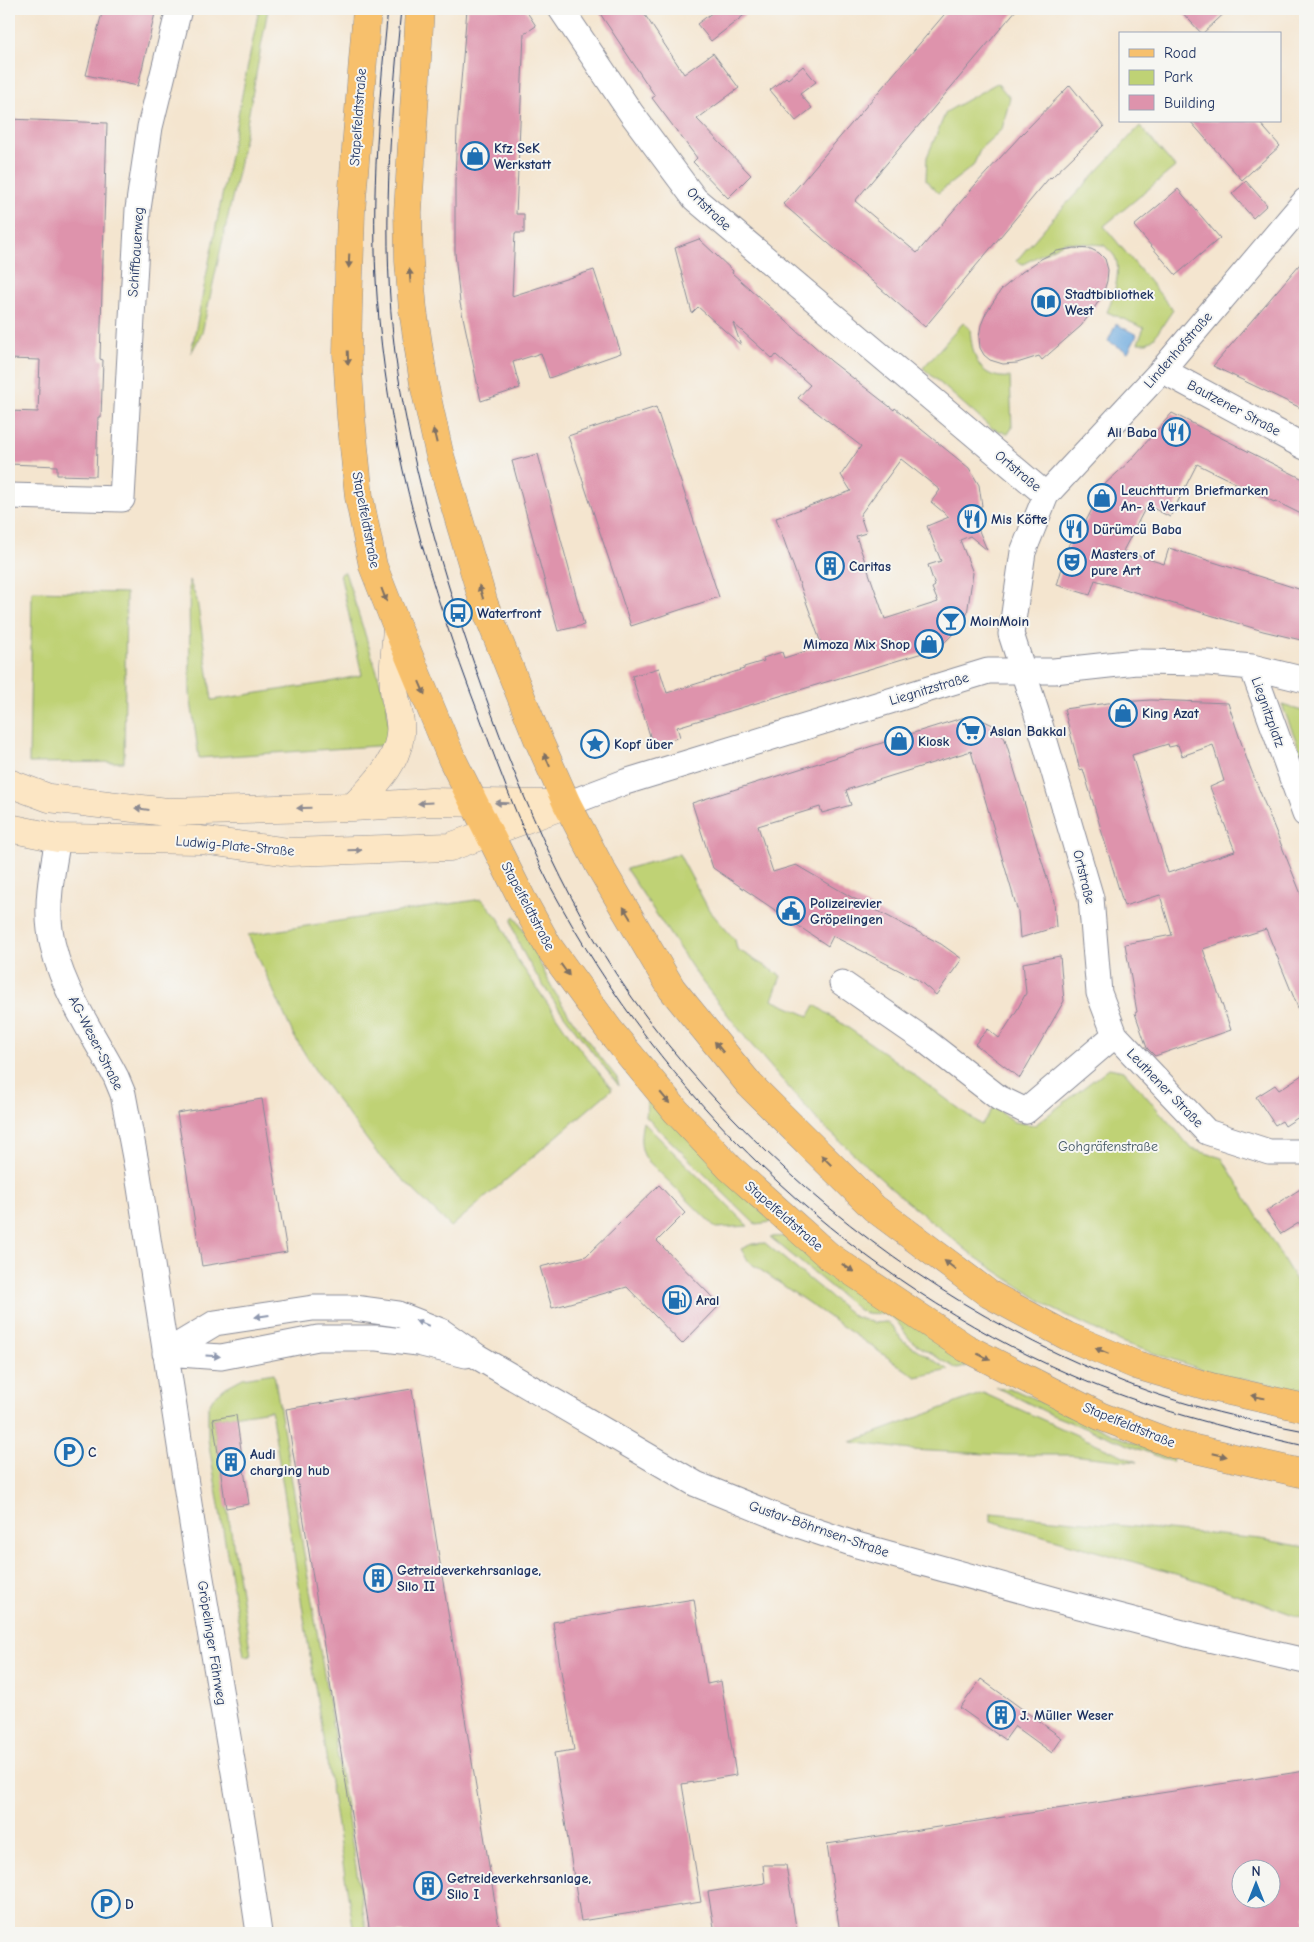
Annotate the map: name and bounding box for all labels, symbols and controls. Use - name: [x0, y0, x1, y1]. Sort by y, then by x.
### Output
- legend: [1119, 32, 1282, 122]
- text: Road: [1164, 44, 1196, 62]
- street label: Stapelfeldtstraße: [346, 68, 370, 166]
- text: Park: [1164, 68, 1193, 86]
- text: Building: [1164, 94, 1215, 112]
- place label: Kfz SeK Werkstatt: [494, 140, 551, 173]
- shop icon: Kfz SeK Werkstatt: [460, 141, 490, 171]
- street label: Ortstraße: [683, 184, 735, 234]
- street label: Schiffbauerweg: [124, 207, 148, 297]
- one-way arrow: [345, 253, 353, 269]
- one-way arrow: [406, 268, 414, 284]
- place label: Stadtbibliothek West: [1065, 286, 1154, 319]
- library icon: Stadtbibliothek West: [1031, 287, 1061, 317]
- street label: Lindenhofstraße: [1140, 308, 1216, 392]
- one-way arrow: [344, 350, 352, 366]
- street label: Bautzener Straße: [1184, 376, 1284, 440]
- restaurant icon: Ali Baba: [1161, 417, 1191, 447]
- place label: Ali Baba: [1107, 424, 1157, 441]
- one-way arrow: [431, 429, 439, 444]
- street label: Ortstraße: [991, 447, 1045, 495]
- street label: Stapelfeldtstraße: [348, 470, 384, 570]
- place label: Leuchtturm Briefmarken An- & Verkauf: [1121, 482, 1268, 515]
- shop icon: Leuchtturm Briefmarken An- & Verkauf: [1087, 483, 1117, 513]
- restaurant icon: Mis Köfte: [957, 504, 987, 534]
- place label: Mis Köfte: [991, 511, 1047, 528]
- restaurant icon: Dürümcü Baba: [1059, 514, 1089, 544]
- place label: Dürümcü Baba: [1093, 521, 1182, 538]
- place label: Masters of pure Art: [1091, 546, 1155, 579]
- theatre icon: Masters of pure Art: [1057, 547, 1087, 577]
- building icon: Caritas: [815, 551, 845, 581]
- place label: Caritas: [849, 558, 891, 575]
- one-way arrow: [476, 585, 484, 600]
- one-way arrow: [380, 588, 388, 603]
- bus stop icon: Waterfront: [443, 598, 473, 628]
- place label: Waterfront: [477, 605, 542, 622]
- bar icon: MoinMoin: [936, 606, 966, 636]
- place label: MoinMoin: [970, 613, 1029, 630]
- shop icon: Mimoza Mix Shop: [914, 629, 944, 659]
- place label: Mimoza Mix Shop: [803, 636, 910, 653]
- street label: Liegnitzstraße: [887, 669, 971, 709]
- street label: Liegnitzplatz: [1247, 675, 1289, 749]
- one-way arrow: [419, 681, 427, 695]
- shop icon: King Azat: [1108, 698, 1138, 728]
- place label: King Azat: [1142, 705, 1199, 722]
- supermarket icon: Aslan Bakkal: [956, 716, 986, 746]
- place label: Aslan Bakkal: [990, 723, 1066, 740]
- shop icon: Kiosk: [884, 726, 914, 756]
- place icon: Kopf über: [580, 729, 610, 759]
- place label: Kiosk: [918, 733, 949, 750]
- place label: Kopf über: [614, 736, 673, 753]
- one-way arrow: [542, 753, 550, 767]
- one-way arrow: [416, 799, 432, 807]
- one-way arrow: [494, 799, 510, 807]
- one-way arrow: [133, 805, 149, 813]
- one-way arrow: [296, 805, 312, 813]
- street label: Ludwig-Plate-Straße: [175, 832, 295, 860]
- one-way arrow: [347, 846, 363, 854]
- street label: Ortstraße: [1069, 848, 1099, 906]
- street label: Stapelfeldtstraße: [498, 859, 558, 953]
- place label: Polizeirevier Gröpelingen: [810, 895, 883, 928]
- public building icon: Polizeirevier Gröpelingen: [776, 896, 806, 926]
- one-way arrow: [623, 907, 632, 920]
- one-way arrow: [560, 963, 571, 976]
- street label: AG-Weser-Straße: [65, 993, 127, 1093]
- one-way arrow: [713, 1041, 724, 1054]
- street label: Leuthener Straße: [1123, 1045, 1207, 1131]
- one-way arrow: [660, 1092, 671, 1105]
- park label: Gohgräfenstraße: [1058, 1138, 1158, 1155]
- one-way arrow: [820, 1154, 832, 1166]
- street label: Stapelfeldtstraße: [741, 1177, 827, 1255]
- one-way arrow: [943, 1260, 957, 1270]
- one-way arrow: [841, 1264, 854, 1273]
- fuel station icon: Aral: [662, 1285, 692, 1315]
- place label: Aral: [696, 1292, 719, 1309]
- one-way arrow: [254, 1312, 270, 1320]
- one-way arrow: [415, 1319, 429, 1327]
- one-way arrow: [1095, 1347, 1109, 1355]
- one-way arrow: [206, 1352, 222, 1360]
- one-way arrow: [976, 1353, 991, 1361]
- one-way arrow: [1250, 1393, 1265, 1401]
- street label: Stapelfeldtstraße: [1080, 1399, 1178, 1451]
- parking icon: C: [54, 1437, 84, 1467]
- place label: C: [88, 1444, 97, 1461]
- place label: Audi charging hub: [250, 1446, 330, 1479]
- building icon: Audi charging hub: [216, 1447, 246, 1477]
- one-way arrow: [1213, 1451, 1228, 1459]
- street label: Gustav-Böhrnsen-Straße: [747, 1497, 891, 1561]
- place label: Getreideverkehrsanlage, Silo II: [397, 1562, 541, 1595]
- building icon: Getreideverkehrsanlage, Silo II: [363, 1563, 393, 1593]
- street label: Gröpelinger Fährweg: [194, 1580, 230, 1706]
- building icon: J. Müller Weser: [986, 1700, 1016, 1730]
- place label: J. Müller Weser: [1020, 1707, 1114, 1724]
- north arrow: [1232, 1860, 1282, 1910]
- text: N: [1251, 1863, 1261, 1880]
- place label: Getreideverkehrsanlage, Silo I: [447, 1870, 591, 1903]
- building icon: Getreideverkehrsanlage, Silo I: [413, 1871, 443, 1901]
- parking icon: D: [91, 1889, 121, 1919]
- place label: D: [125, 1896, 134, 1913]

